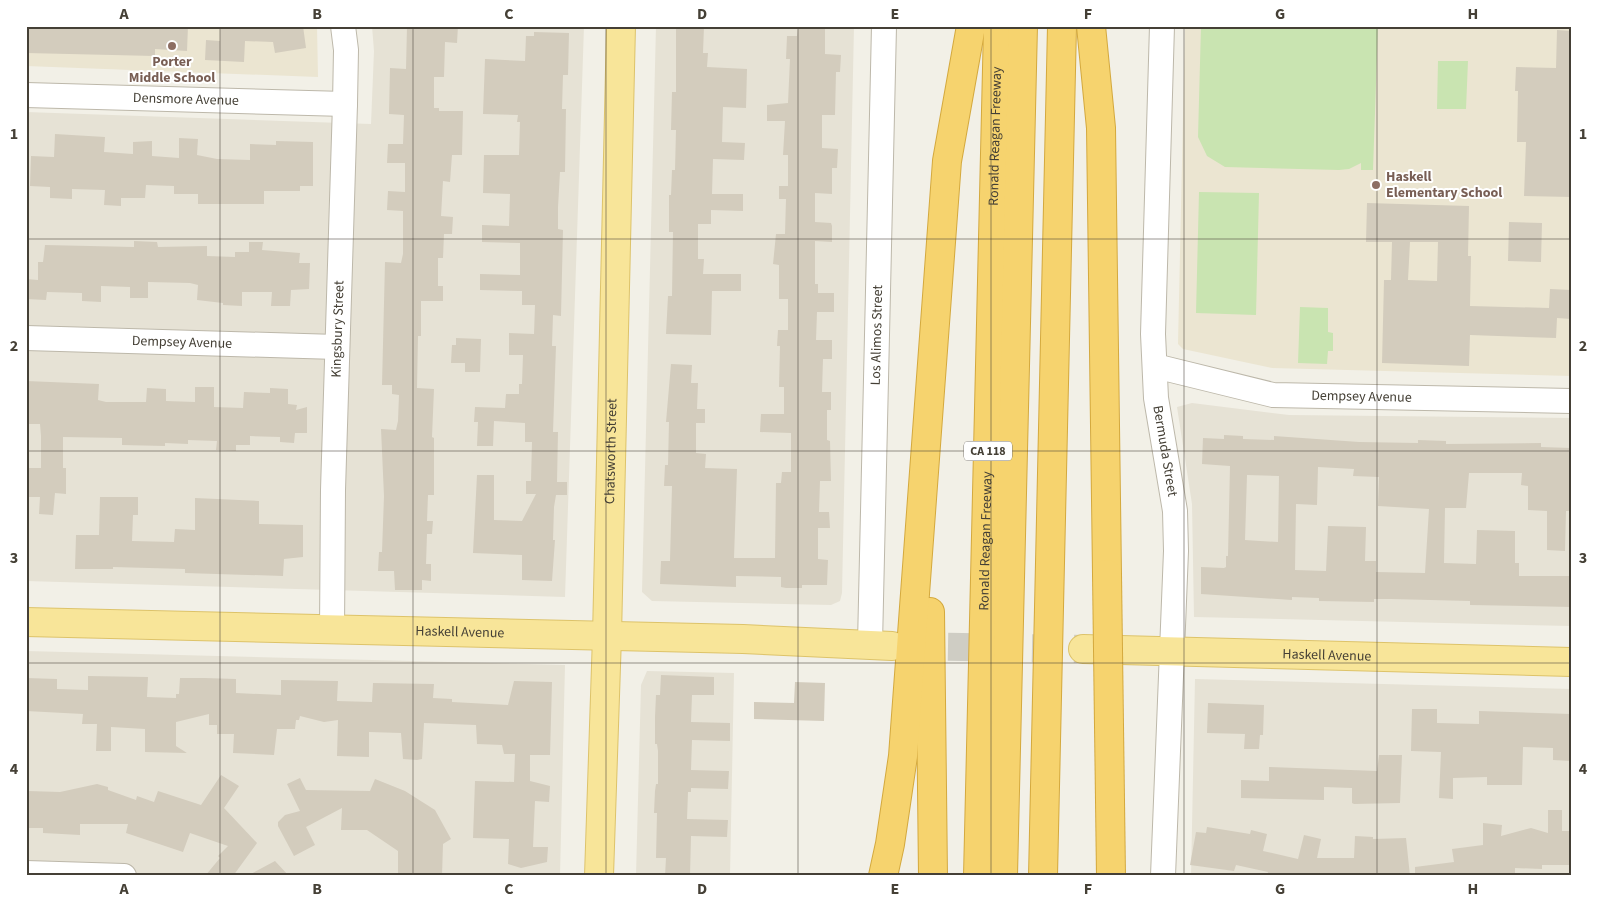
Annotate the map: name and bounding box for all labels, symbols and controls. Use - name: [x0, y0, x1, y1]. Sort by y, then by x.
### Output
- text: A: [118, 3, 129, 25]
- text: B: [312, 3, 322, 25]
- text: C: [504, 3, 514, 25]
- text: D: [697, 3, 707, 25]
- text: E: [891, 3, 899, 25]
- text: F: [1084, 3, 1092, 25]
- text: G: [1275, 3, 1285, 25]
- text: H: [1468, 3, 1478, 25]
- marker: Porter Middle School: [166, 40, 178, 52]
- place label: Porter Middle School: [129, 52, 215, 88]
- street label: Ronald Reagan Freeway: [984, 66, 1007, 206]
- street label: Densmore Avenue: [133, 88, 239, 111]
- text: 1: [10, 123, 18, 145]
- text: 1: [1579, 123, 1587, 145]
- place label: Haskell Elementary School: [1386, 167, 1502, 203]
- marker: Haskell Elementary School: [1370, 179, 1382, 191]
- street label: Kingsbury Street: [326, 280, 350, 378]
- street label: Los Alimos Street: [866, 284, 888, 386]
- street label: Dempsey Avenue: [131, 331, 232, 354]
- text: 2: [10, 335, 18, 357]
- text: 2: [1579, 335, 1587, 357]
- street label: Dempsey Avenue: [1311, 386, 1412, 408]
- street label: Chatsworth Street: [600, 398, 622, 504]
- street label: Bermuda Street: [1147, 404, 1182, 498]
- road number: CA 118: [964, 442, 1012, 461]
- street label: Ronald Reagan Freeway: [974, 471, 998, 611]
- text: 3: [10, 547, 18, 569]
- text: 3: [1579, 547, 1587, 569]
- street label: Haskell Avenue: [415, 621, 505, 643]
- street label: Haskell Avenue: [1282, 644, 1372, 667]
- text: 4: [10, 758, 19, 780]
- text: 4: [1579, 758, 1588, 780]
- text: A: [118, 878, 129, 900]
- text: B: [312, 878, 322, 900]
- text: C: [504, 878, 514, 900]
- text: D: [697, 878, 707, 900]
- text: E: [891, 878, 899, 900]
- text: F: [1084, 878, 1092, 900]
- text: G: [1275, 878, 1285, 900]
- text: H: [1468, 878, 1478, 900]

